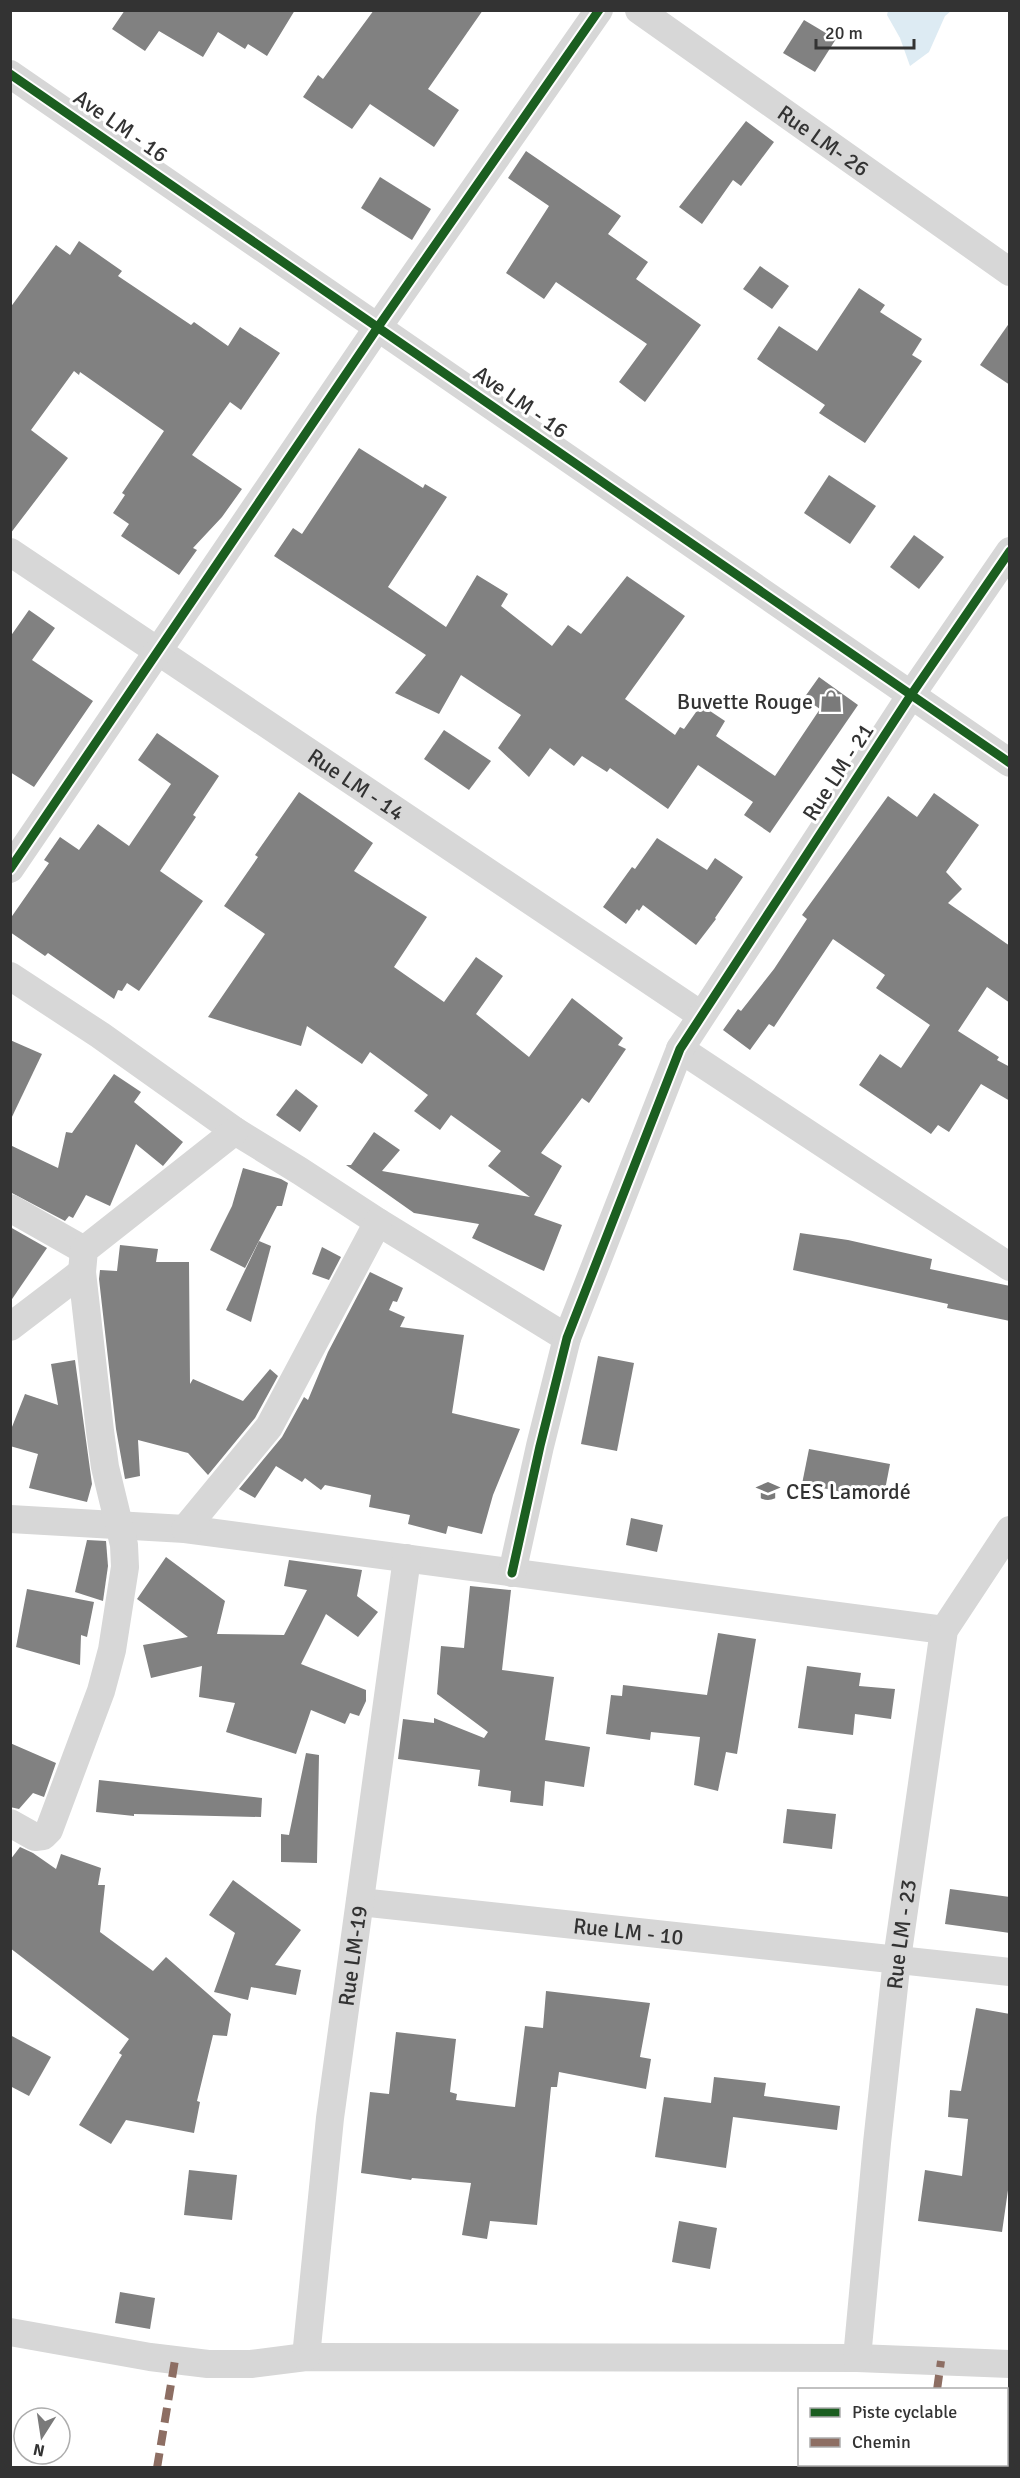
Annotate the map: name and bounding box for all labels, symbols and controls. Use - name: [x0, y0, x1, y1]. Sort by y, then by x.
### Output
- scale bar: [816, 12, 914, 50]
- text: 20 m: [825, 22, 863, 44]
- street label: Ave LM - 16: [69, 84, 173, 168]
- street label: Rue LM- 26: [773, 99, 875, 182]
- street label: Ave LM - 16: [469, 360, 573, 444]
- place label: Buvette Rouge: [677, 688, 813, 715]
- shop icon: Buvette Rouge: [818, 688, 844, 714]
- street label: Rue LM - 21: [797, 718, 879, 826]
- street label: Rue LM - 14: [303, 742, 410, 826]
- school or university icon: CES Lamordé: [755, 1478, 781, 1504]
- place label: CES Lamordé: [786, 1478, 911, 1505]
- street label: Rue LM - 23: [880, 1878, 922, 1991]
- street label: Rue LM-19: [332, 1904, 373, 2008]
- street label: Rue LM - 10: [572, 1912, 685, 1950]
- legend: [798, 2388, 1008, 2466]
- text: Piste cyclable: [852, 2401, 957, 2423]
- north arrow: [12, 2406, 72, 2466]
- text: Chemin: [852, 2431, 911, 2453]
- text: N: [32, 2439, 47, 2461]

